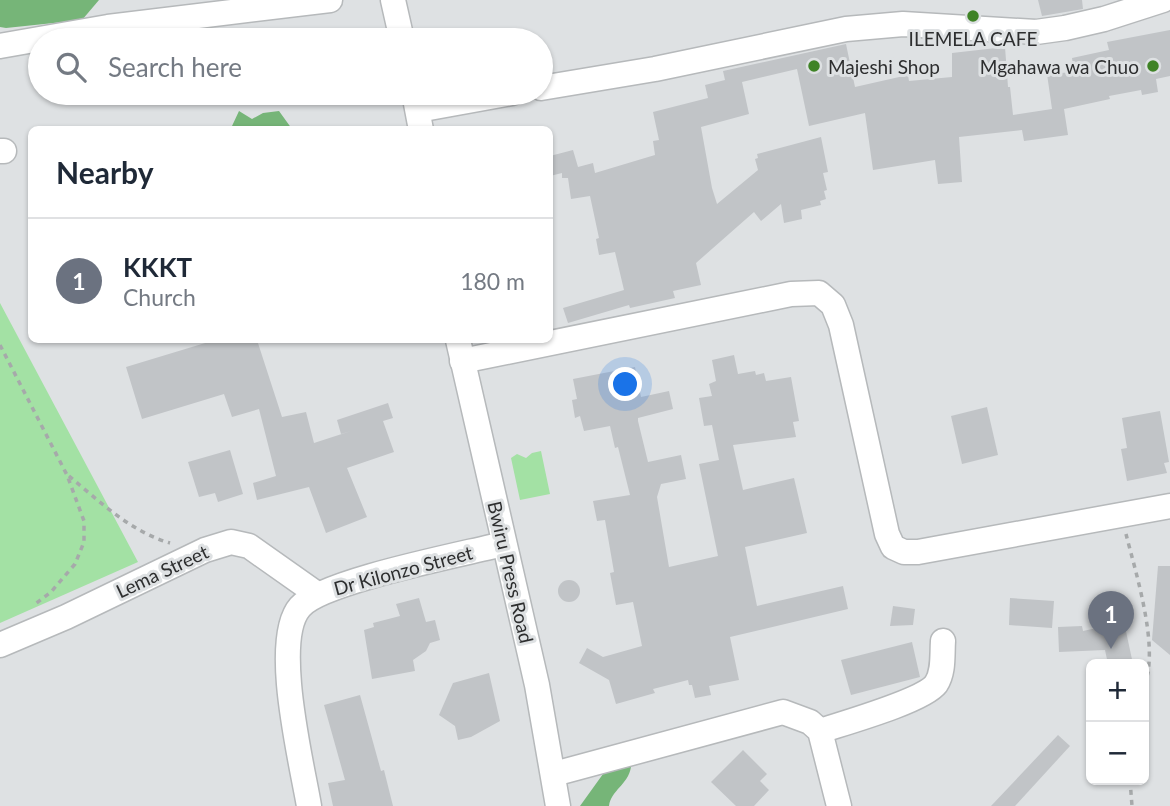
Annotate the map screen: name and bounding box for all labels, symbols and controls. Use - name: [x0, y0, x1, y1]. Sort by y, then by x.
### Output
- marker: ILEMELA CAFE: [965, 8, 981, 24]
- place label: ILEMELA CAFE: [909, 27, 1037, 50]
- search box: [28, 28, 553, 105]
- icon: search: [52, 48, 90, 86]
- text: Search here: [108, 51, 242, 83]
- place label: Majeshi Shop: [828, 55, 940, 78]
- place label: Mgahawa wa Chuo: [980, 55, 1139, 78]
- marker: Majeshi Shop: [806, 58, 822, 74]
- marker: Mgahawa wa Chuo: [1145, 58, 1161, 74]
- text: Nearby: [56, 154, 154, 190]
- text: KKKT: [123, 251, 192, 283]
- text: 1: [72, 267, 86, 295]
- text: 180 m: [460, 267, 525, 295]
- text: Church: [123, 283, 196, 311]
- your location: [608, 367, 642, 401]
- street label: Bwiru Press Road: [483, 499, 539, 645]
- street label: Lema Street: [112, 540, 212, 602]
- street label: Dr Kilonzo Street: [331, 540, 475, 600]
- pin: 1: [1088, 591, 1134, 649]
- map controls: [1086, 659, 1149, 785]
- button: +: [1086, 659, 1149, 722]
- button: −: [1086, 722, 1149, 785]

